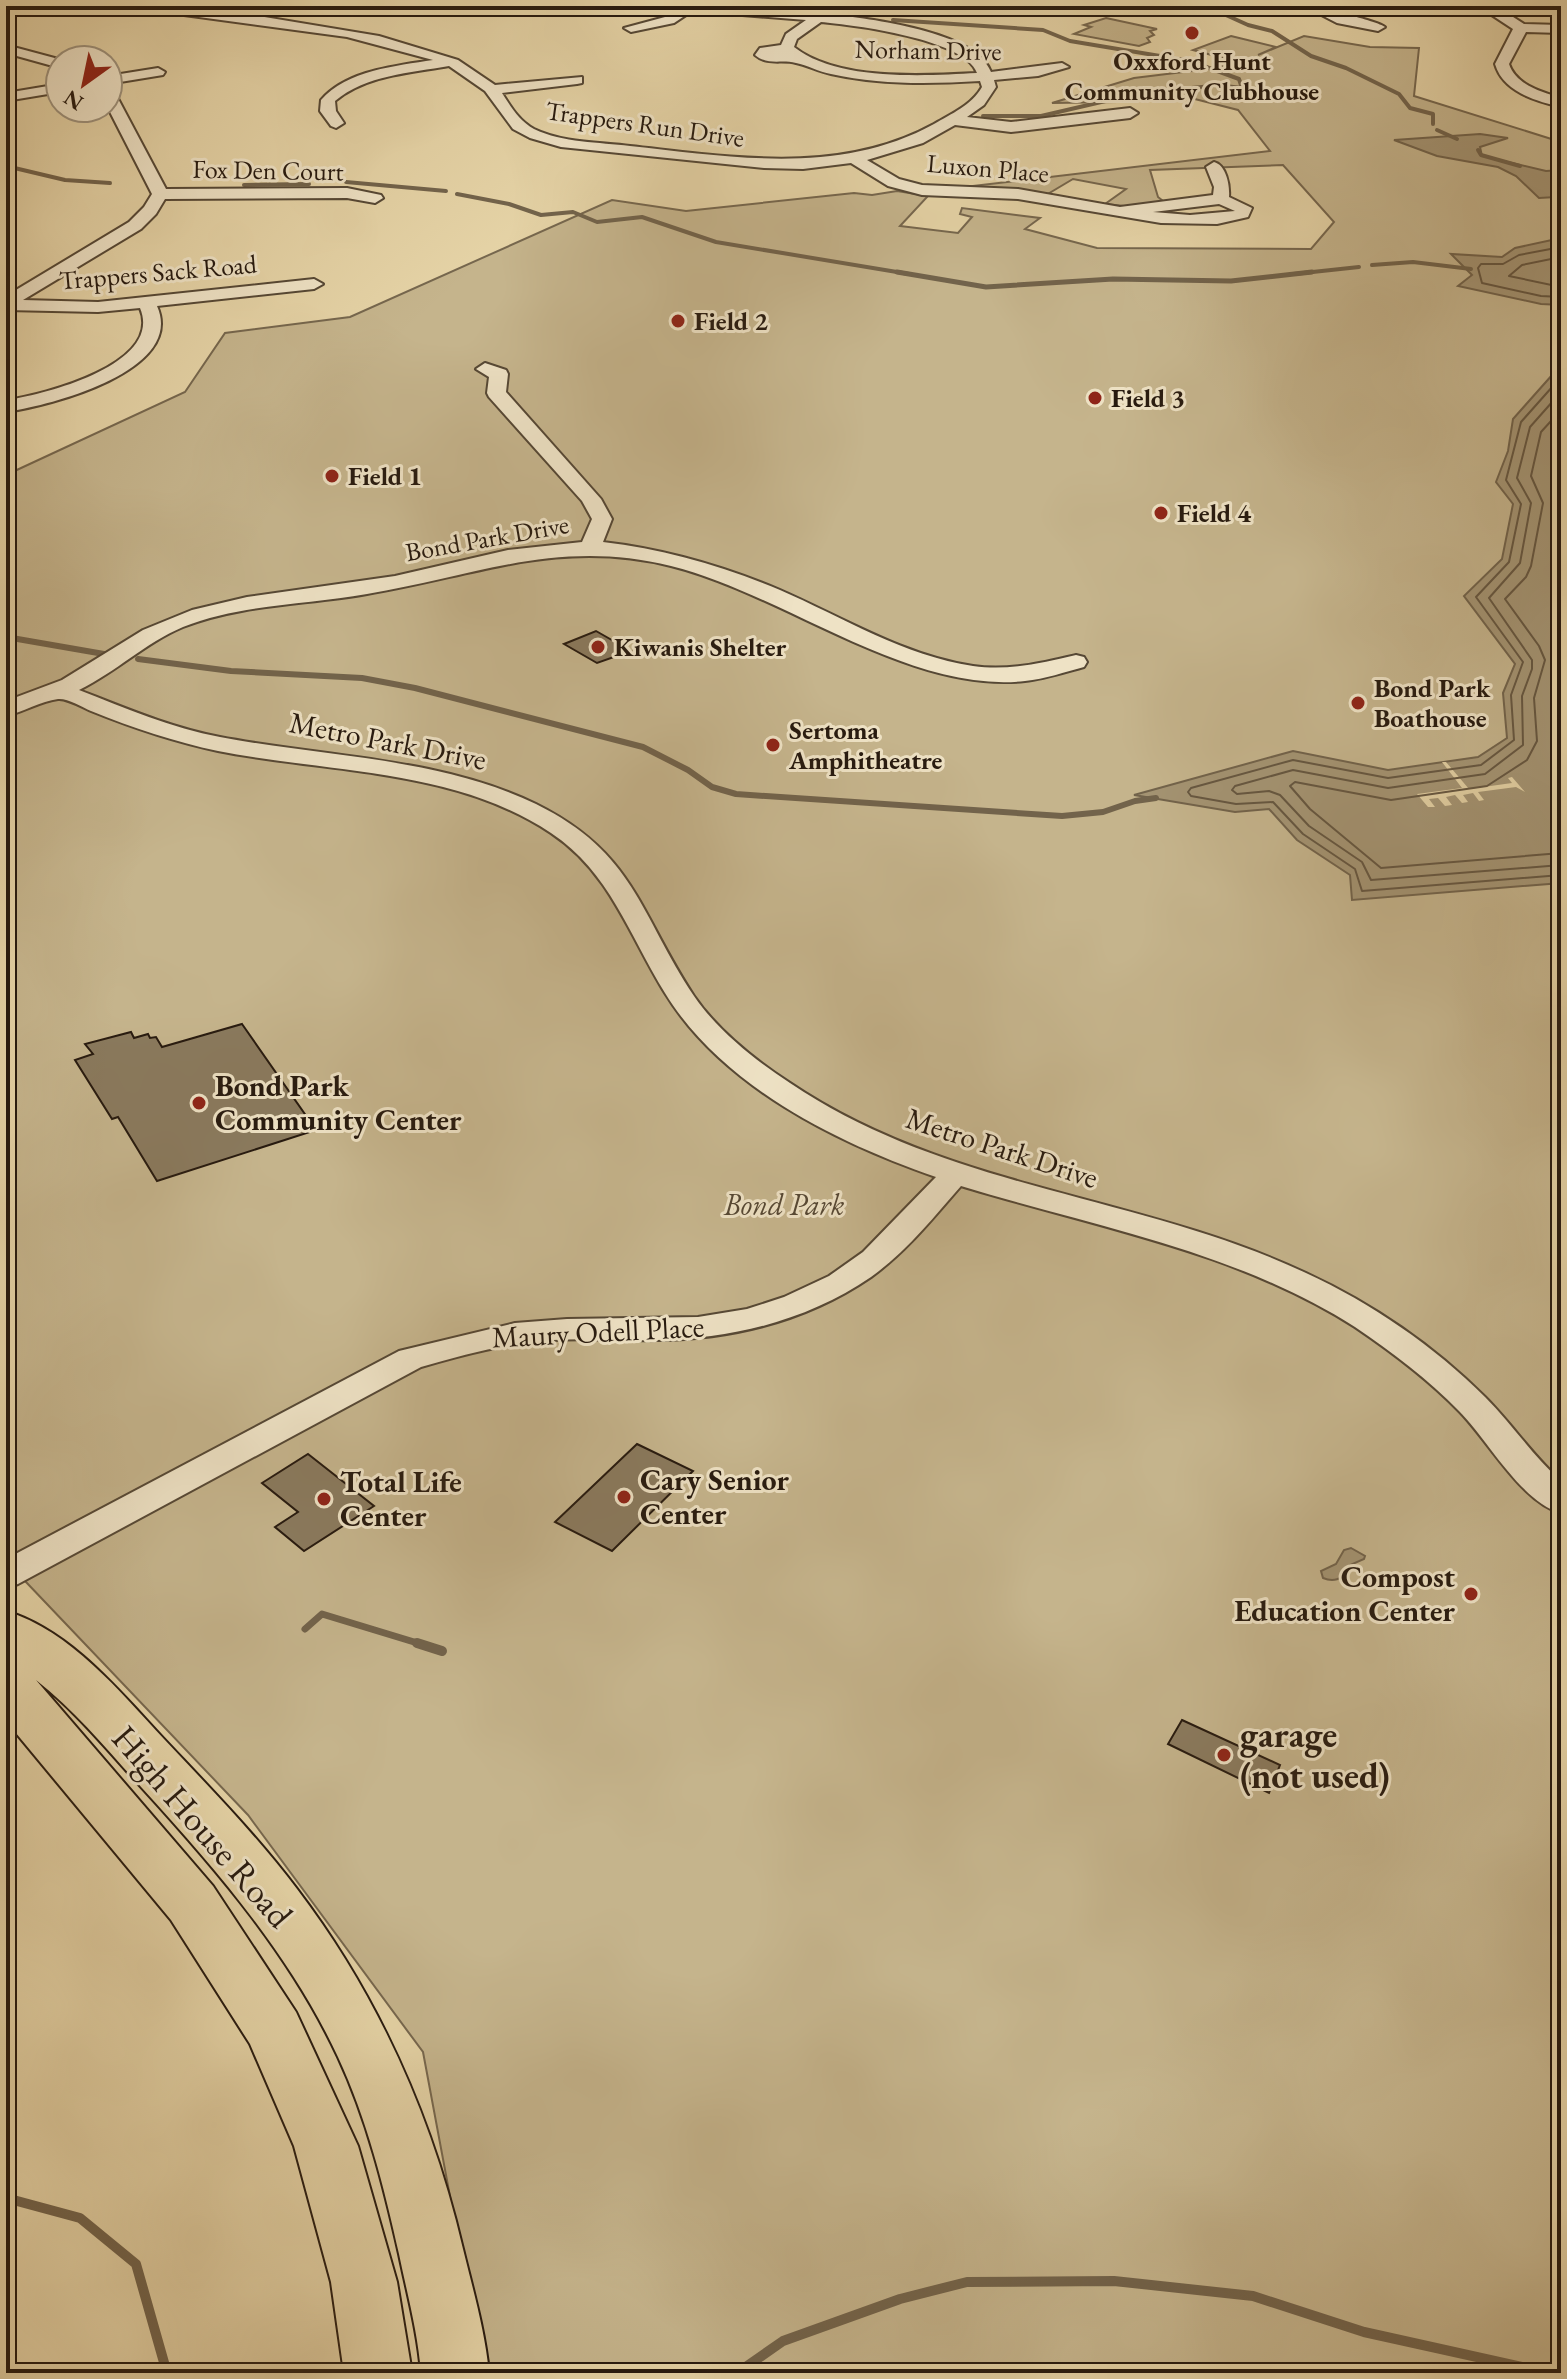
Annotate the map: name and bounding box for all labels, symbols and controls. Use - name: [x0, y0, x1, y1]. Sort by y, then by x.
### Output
- marker: Oxxford Hunt Community Clubhouse: [1183, 24, 1201, 42]
- street label: Norham Drive: [854, 32, 1002, 68]
- north arrow: [44, 44, 124, 124]
- place label: Oxxford Hunt Community Clubhouse: [1065, 44, 1319, 108]
- text: N: [58, 83, 89, 117]
- street label: Trappers Run Drive: [544, 93, 746, 155]
- street label: Luxon Place: [926, 146, 1050, 190]
- street label: Fox Den Court: [192, 152, 344, 188]
- street label: Trappers Sack Road: [58, 246, 259, 298]
- place label: Field 2: [694, 304, 768, 338]
- marker: Field 2: [669, 312, 687, 330]
- place label: Field 3: [1111, 381, 1185, 415]
- marker: Field 3: [1086, 389, 1104, 407]
- place label: Field 1: [348, 459, 422, 493]
- marker: Field 1: [323, 467, 341, 485]
- place label: Field 4: [1177, 496, 1251, 530]
- marker: Field 4: [1152, 504, 1170, 522]
- street label: Bond Park Drive: [403, 507, 571, 569]
- place label: Kiwanis Shelter: [614, 630, 787, 664]
- marker: Kiwanis Shelter: [589, 638, 607, 656]
- place label: Bond Park Boathouse: [1374, 671, 1491, 735]
- marker: Bond Park Boathouse: [1349, 694, 1367, 712]
- street label: Metro Park Drive: [286, 702, 490, 779]
- place label: Sertoma Amphitheatre: [788, 713, 943, 777]
- marker: Sertoma Amphitheatre: [764, 736, 782, 754]
- place label: Bond Park Community Center: [215, 1066, 462, 1139]
- marker: Bond Park Community Center: [190, 1094, 208, 1112]
- street label: Metro Park Drive: [901, 1098, 1103, 1197]
- park label: Bond Park: [723, 1185, 845, 1224]
- street label: Maury Odell Place: [491, 1306, 705, 1357]
- place label: Cary Senior Center: [640, 1460, 790, 1533]
- place label: Total Life Center: [340, 1462, 462, 1535]
- marker: Cary Senior Center: [615, 1488, 633, 1506]
- marker: Total Life Center: [315, 1490, 333, 1508]
- place label: Compost Education Center: [1234, 1557, 1456, 1630]
- marker: Compost Education Center: [1462, 1585, 1480, 1603]
- place label: garage (not used): [1240, 1711, 1390, 1799]
- street label: High House Road: [102, 1715, 304, 1938]
- marker: garage (not used): [1215, 1746, 1233, 1764]

